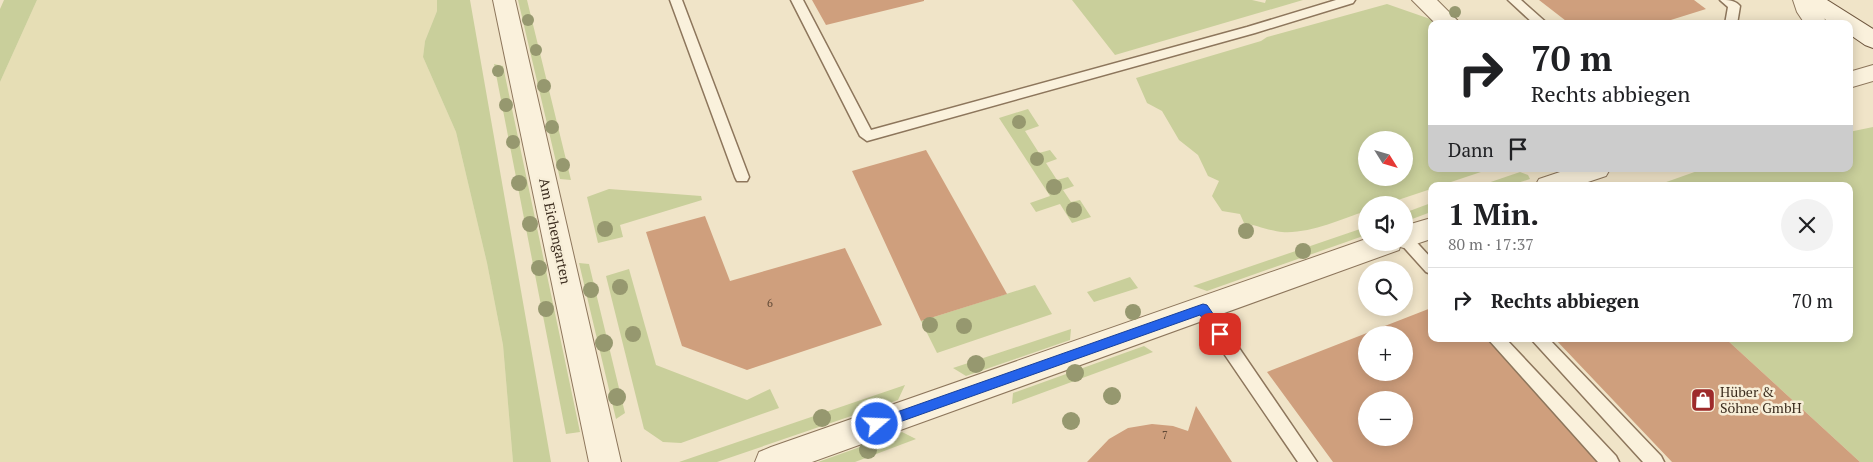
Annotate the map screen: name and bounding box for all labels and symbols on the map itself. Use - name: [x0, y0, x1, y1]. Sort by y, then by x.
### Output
- north arrow: [1358, 131, 1412, 186]
- street label: Am Eichengarten: [535, 176, 576, 286]
- house number: 6: [767, 296, 773, 310]
- pin: [1199, 313, 1241, 355]
- place label: Hüber & Söhne GmbH: [1720, 382, 1802, 417]
- shop icon: Hüber & Söhne GmbH: [1690, 387, 1716, 413]
- position arrow: [850, 397, 902, 449]
- house number: 7: [1162, 428, 1168, 442]

